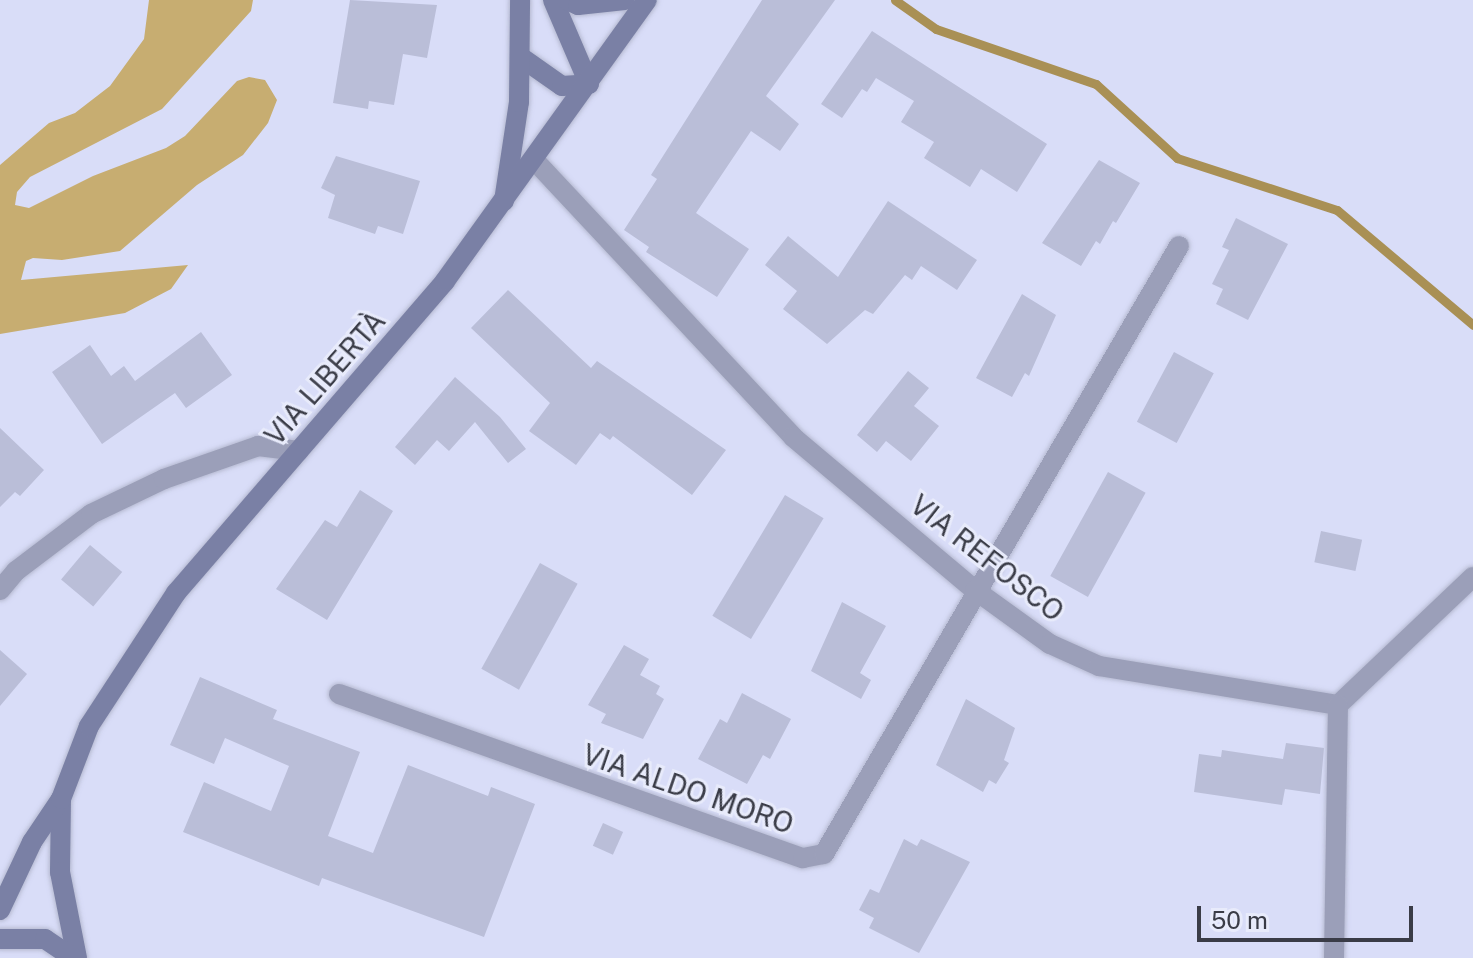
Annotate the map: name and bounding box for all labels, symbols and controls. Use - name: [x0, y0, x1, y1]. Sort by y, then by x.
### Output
- street label: VIA LIBERTÀ: [258, 304, 392, 452]
- street label: VIA REFOSCO: [904, 488, 1070, 628]
- street label: VIA ALDO MORO: [578, 737, 798, 841]
- scale bar: [1201, 890, 1417, 940]
- text: 50 m: [1211, 906, 1268, 934]

